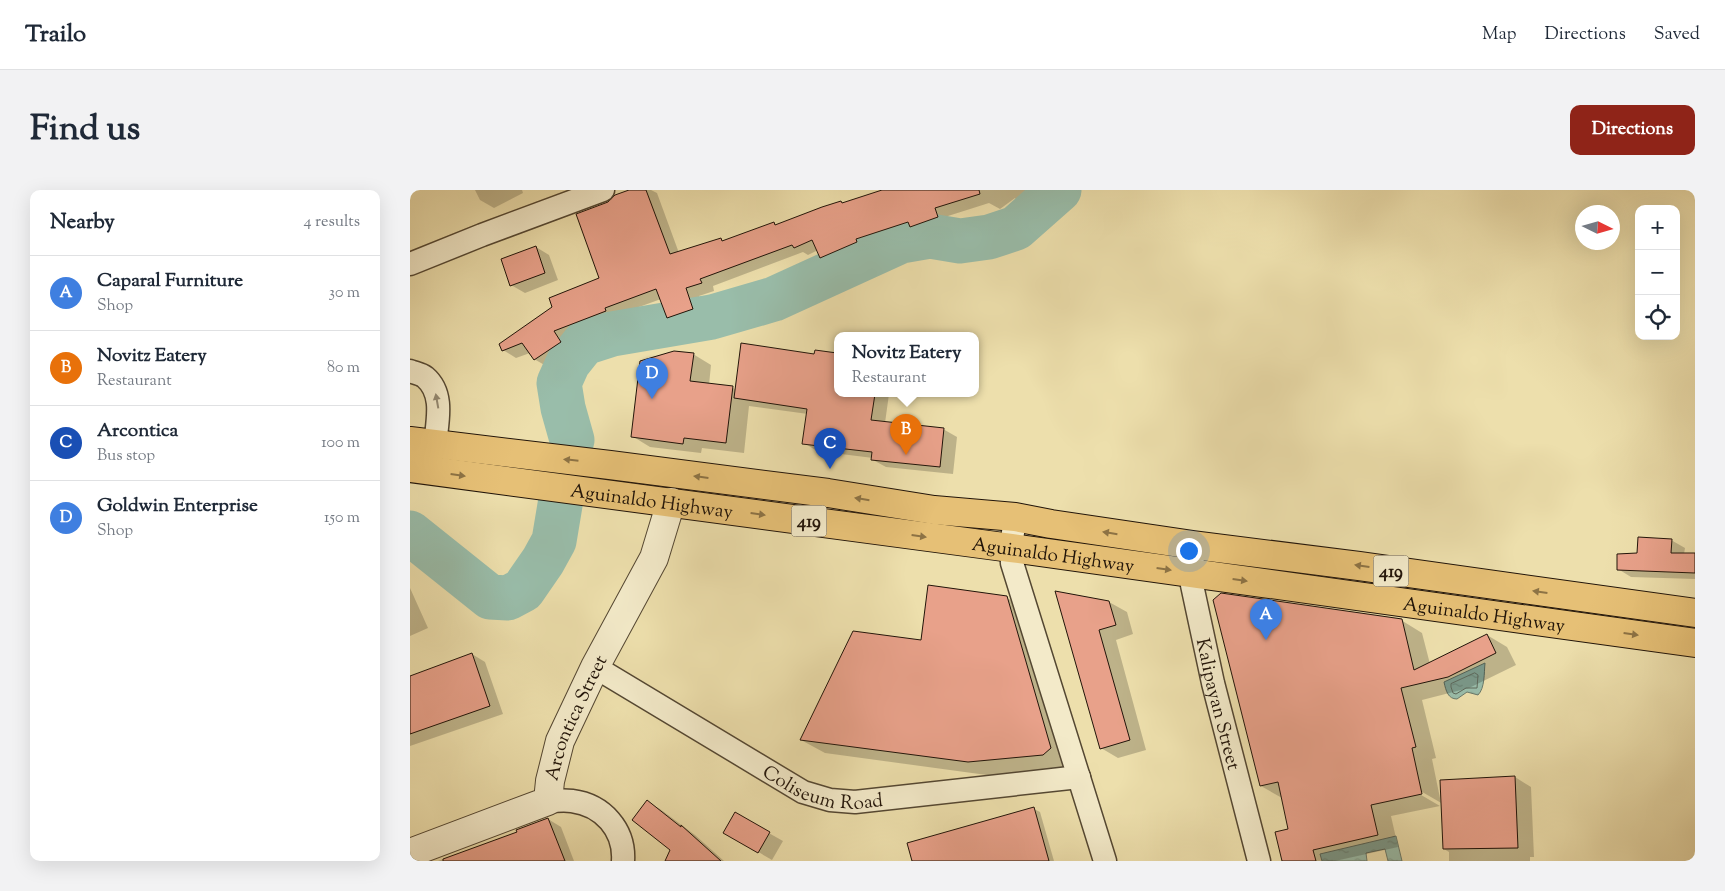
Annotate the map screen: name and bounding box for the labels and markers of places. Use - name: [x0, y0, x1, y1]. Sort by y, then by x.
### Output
- pin: D: [636, 358, 668, 399]
- pin: B: [890, 414, 922, 455]
- pin: C: [814, 428, 846, 469]
- pin: A: [1250, 599, 1282, 640]

